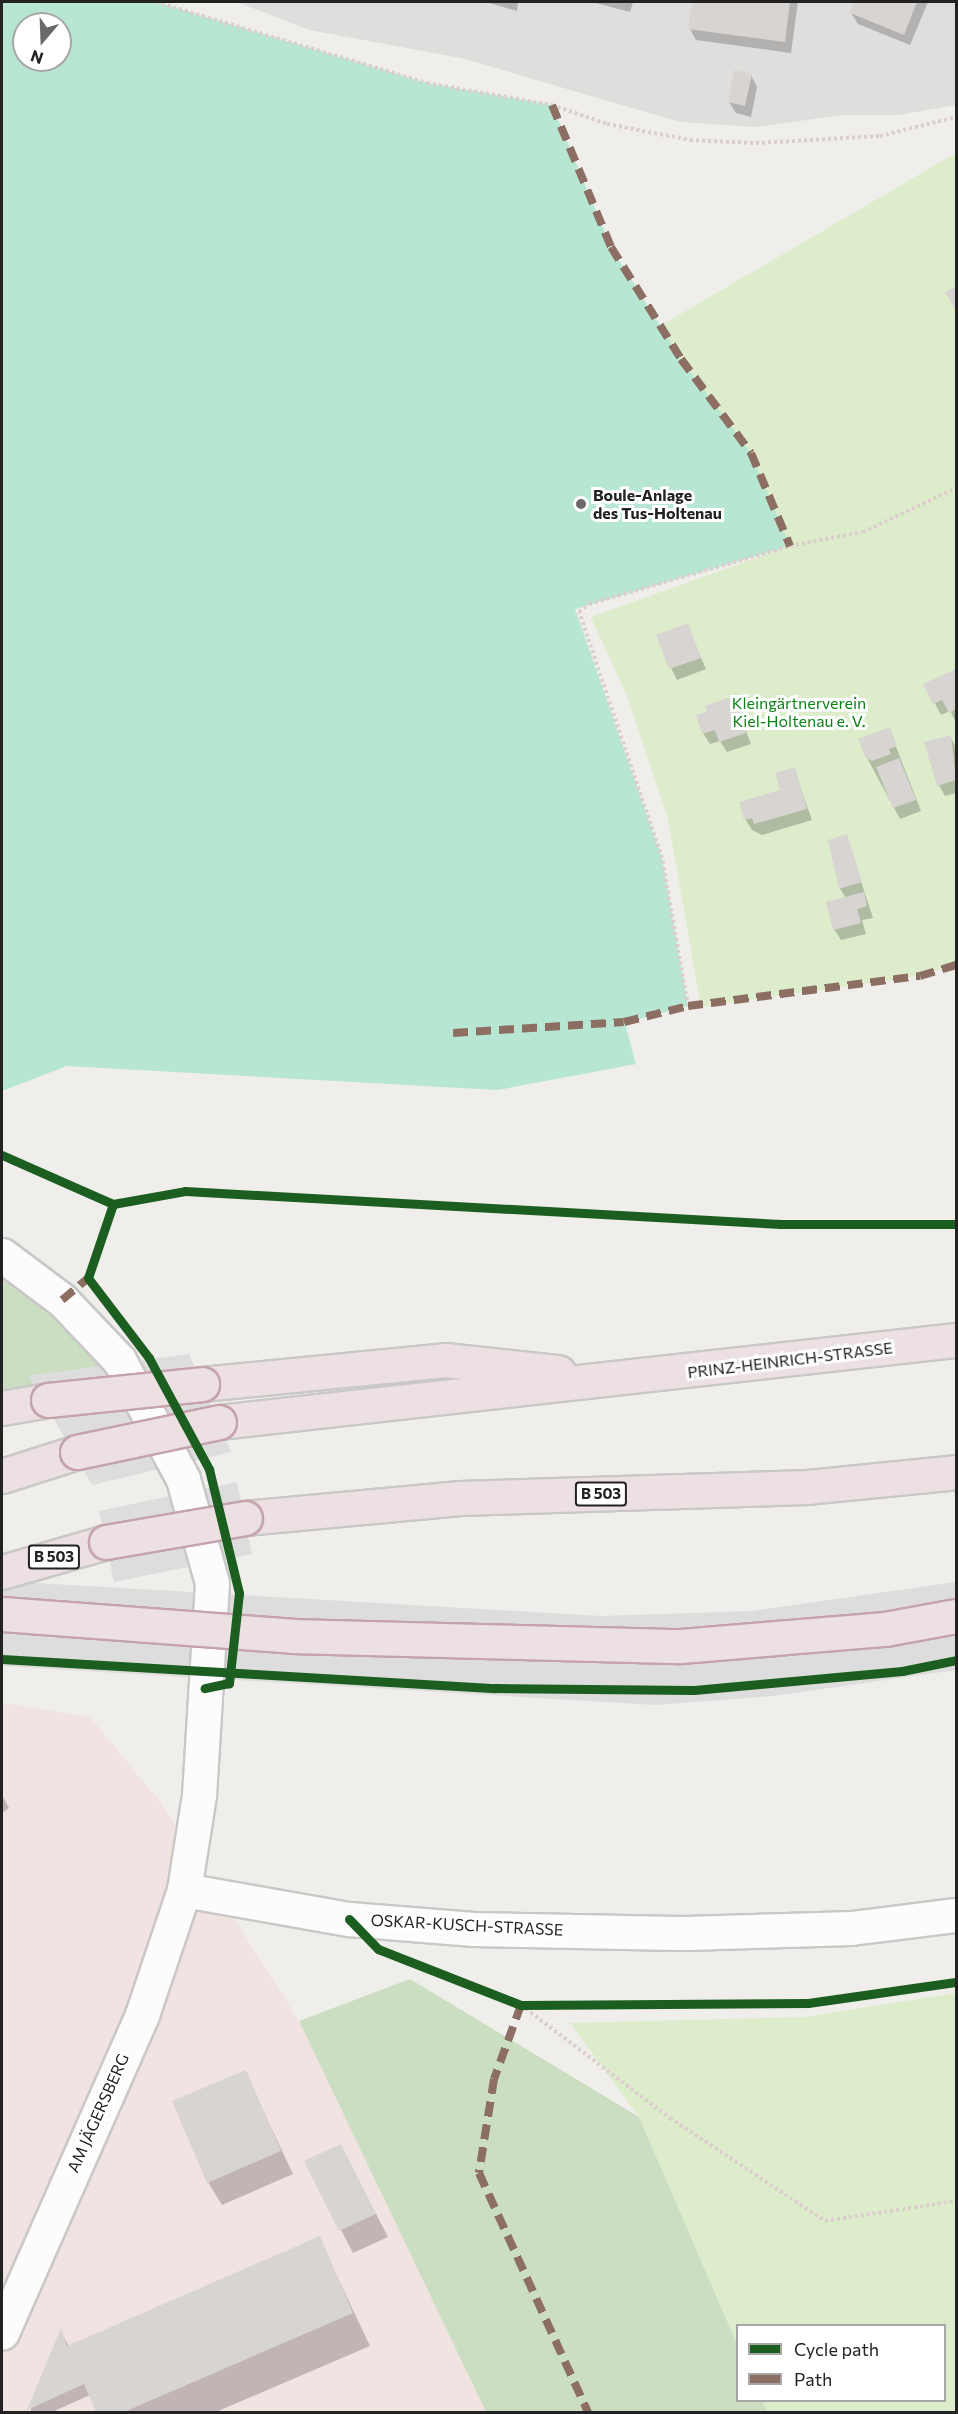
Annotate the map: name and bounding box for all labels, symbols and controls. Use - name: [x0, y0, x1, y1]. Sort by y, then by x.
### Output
- north arrow: [12, 12, 72, 72]
- text: N: [28, 47, 45, 69]
- place label: Boule-Anlage des Tus-Holtenau: [593, 485, 722, 523]
- marker: Boule-Anlage des Tus-Holtenau: [574, 497, 588, 511]
- park label: Kleingärtnerverein Kiel-Holtenau e. V.: [732, 693, 866, 731]
- street label: PRINZ-HEINRICH-STRASSE: [686, 1338, 894, 1382]
- road number: B 503: [574, 1482, 628, 1506]
- road number: B 503: [27, 1545, 81, 1569]
- street label: OSKAR-KUSCH-STRASSE: [370, 1910, 564, 1940]
- street label: AM JÄGERSBERG: [63, 2051, 133, 2175]
- legend: [736, 2324, 946, 2402]
- text: Cycle path: [794, 2338, 879, 2360]
- text: Path: [794, 2368, 832, 2390]

